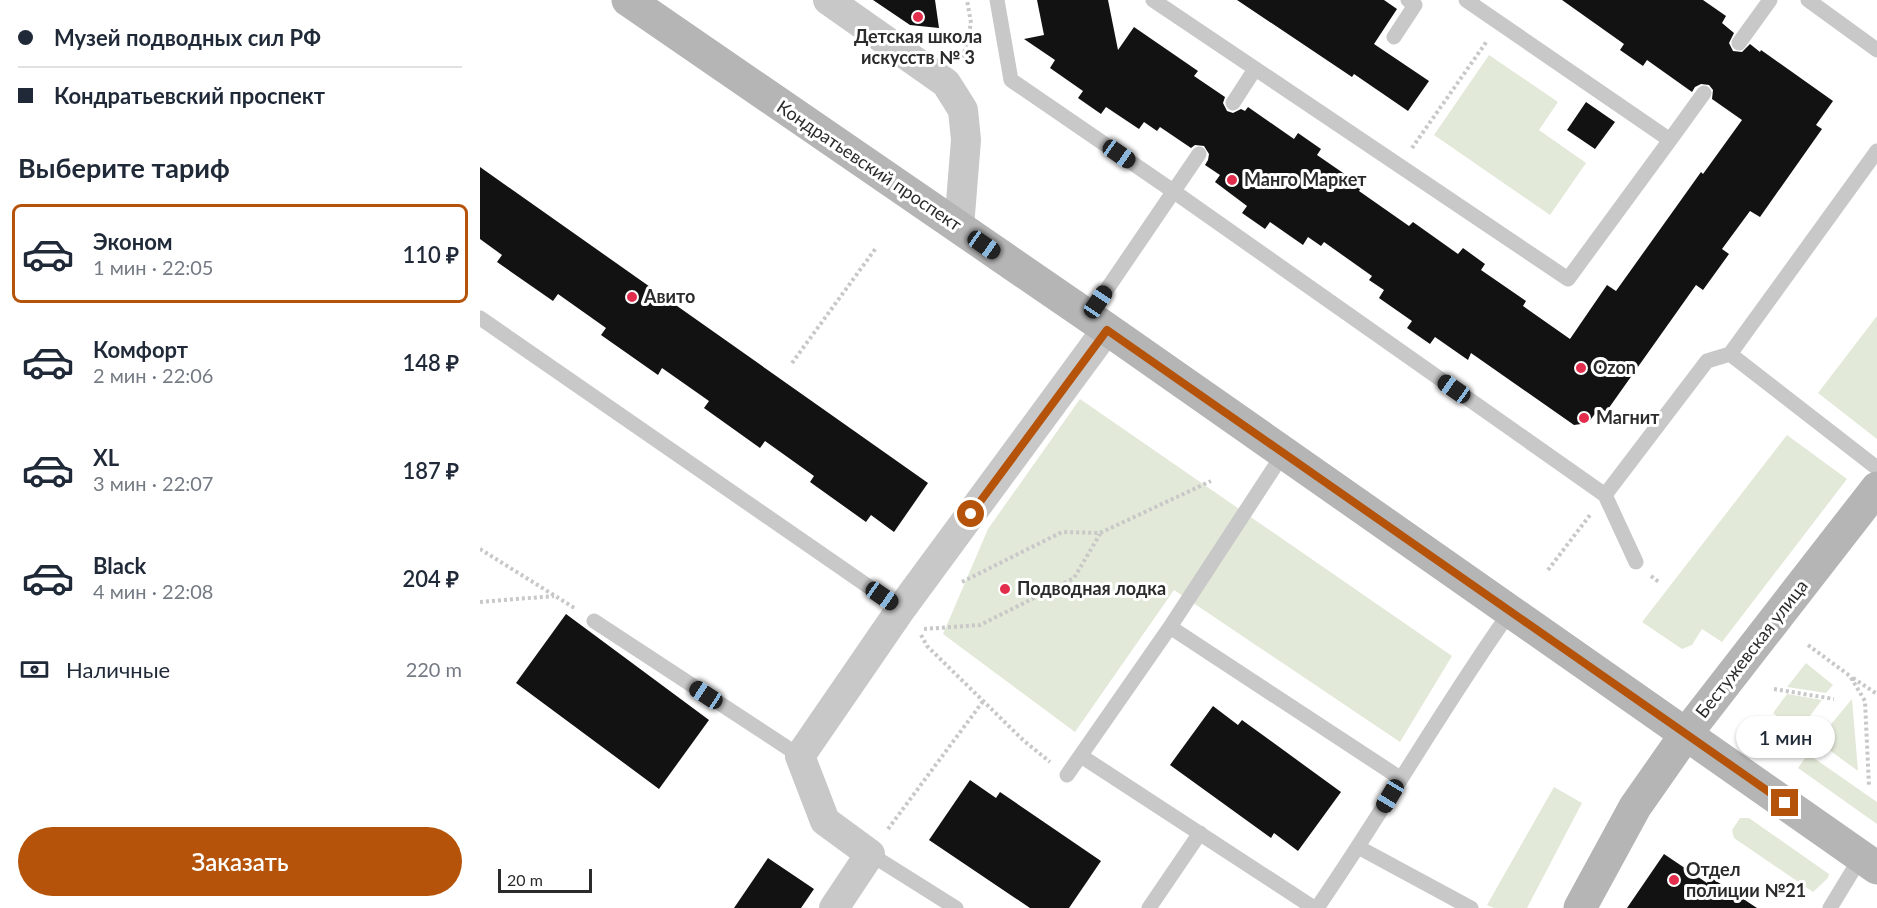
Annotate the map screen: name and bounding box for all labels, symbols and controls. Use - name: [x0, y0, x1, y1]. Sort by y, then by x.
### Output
- marker: Детская школа искусств № 3: [911, 10, 925, 24]
- text: Музей подводных сил РФ: [54, 24, 321, 51]
- place label: Детская школа искусств № 3: [854, 25, 982, 68]
- text: Кондратьевский проспект: [54, 82, 325, 109]
- street label: Кондратьевский проспект: [773, 95, 966, 235]
- car: [1099, 136, 1139, 172]
- text: Выберите тариф: [18, 151, 230, 184]
- place label: Манго Маркет: [1244, 168, 1367, 190]
- marker: Манго Маркет: [1225, 173, 1239, 187]
- icon: car: [21, 227, 75, 281]
- car: [964, 227, 1004, 263]
- text: Эконом: [93, 228, 173, 255]
- text: 110 ₽: [402, 241, 459, 268]
- text: 1 мин · 22:05: [93, 255, 213, 279]
- car: [1080, 282, 1116, 322]
- place label: Авито: [643, 285, 695, 307]
- marker: Авито: [625, 290, 639, 304]
- icon: car: [21, 335, 75, 389]
- text: Комфорт: [93, 336, 188, 363]
- text: 148 ₽: [402, 349, 459, 376]
- place label: Ozon: [1593, 356, 1636, 378]
- marker: Ozon: [1574, 361, 1588, 375]
- text: 2 мин · 22:06: [93, 363, 213, 387]
- car: [1434, 371, 1474, 407]
- place label: Магнит: [1596, 406, 1660, 428]
- marker: Магнит: [1577, 411, 1591, 425]
- icon: car: [21, 443, 75, 497]
- text: XL: [93, 444, 119, 471]
- text: 187 ₽: [402, 457, 459, 484]
- text: 3 мин · 22:07: [93, 471, 213, 495]
- route start: [957, 500, 984, 527]
- icon: car: [21, 551, 75, 605]
- text: Black: [93, 552, 146, 579]
- text: 204 ₽: [402, 565, 459, 592]
- street label: Бестужевская улица: [1690, 575, 1812, 722]
- place label: Подводная лодка: [1017, 577, 1166, 599]
- car: [862, 578, 902, 614]
- text: 4 мин · 22:08: [93, 579, 213, 603]
- marker: Подводная лодка: [998, 582, 1012, 596]
- icon: cash: [18, 653, 51, 686]
- text: Наличные: [66, 656, 170, 683]
- text: 220 m: [406, 657, 462, 681]
- car: [686, 678, 726, 712]
- callout: 1 мин: [1736, 716, 1834, 758]
- text: 1 мин: [1759, 725, 1812, 749]
- car: [1373, 776, 1407, 816]
- route end: [1771, 789, 1798, 816]
- button: Заказать: [18, 827, 462, 896]
- place label: Отдел полиции №21: [1686, 858, 1806, 901]
- scale bar: [498, 866, 592, 894]
- text: 20 m: [507, 870, 543, 889]
- marker: Отдел полиции №21: [1667, 873, 1681, 887]

